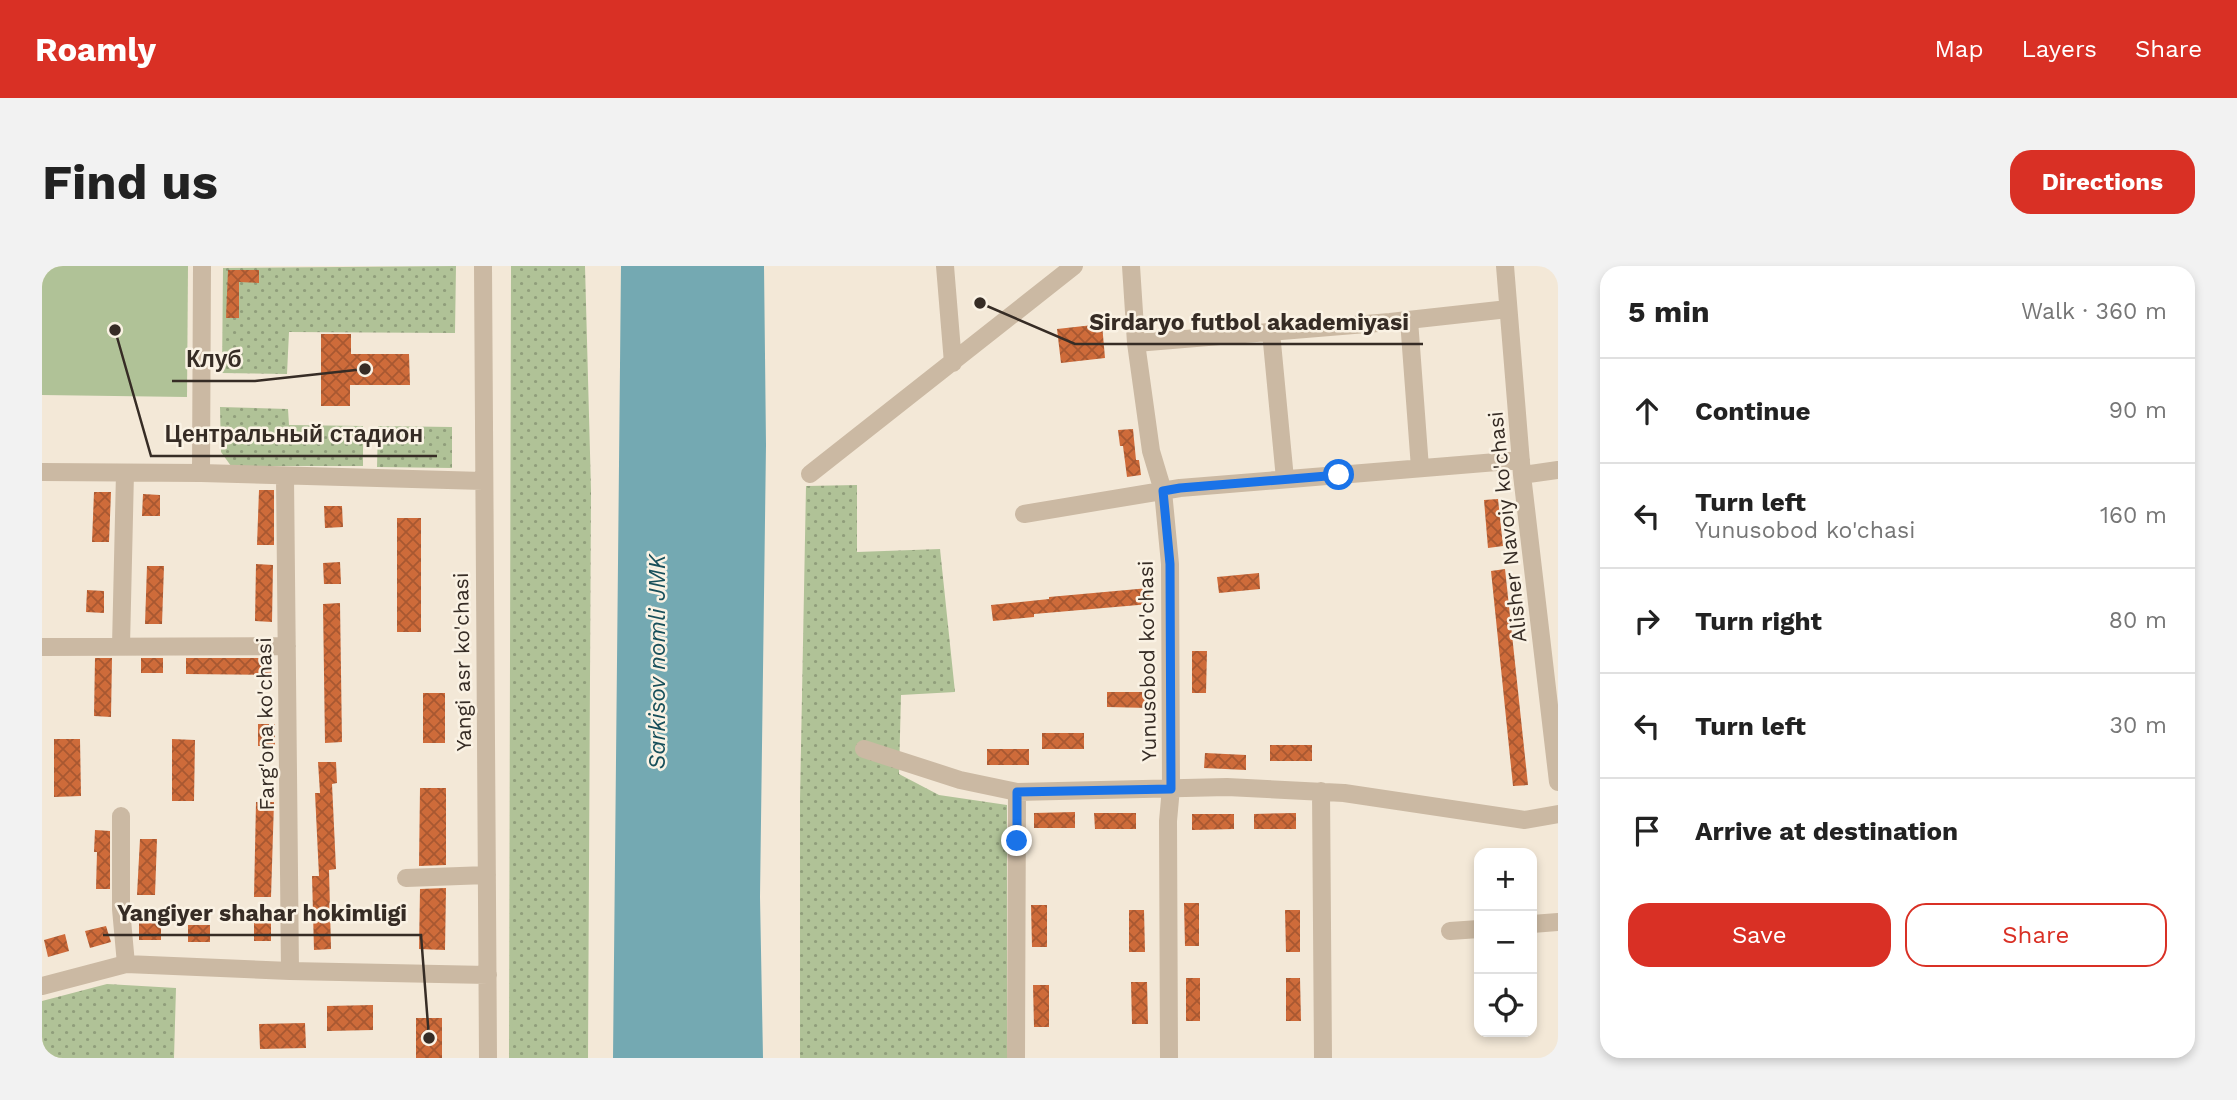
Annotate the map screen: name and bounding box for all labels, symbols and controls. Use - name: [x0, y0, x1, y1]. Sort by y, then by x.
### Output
- text: Roamly: [35, 30, 156, 69]
- text: Map: [1935, 35, 1983, 63]
- text: Layers: [2021, 35, 2097, 63]
- text: Share: [2135, 35, 2202, 63]
- button: Directions: [2010, 150, 2195, 214]
- text: Find us: [42, 153, 218, 211]
- text: 5 min: [1628, 294, 1710, 329]
- text: Walk · 360 m: [2021, 298, 2167, 325]
- callout: Sirdaryo futbol akademiyasi: [1075, 300, 1423, 344]
- text: Sirdaryo futbol akademiyasi: [1089, 309, 1409, 336]
- callout: Клуб: [172, 337, 255, 381]
- text: Клуб: [186, 346, 242, 373]
- icon: ahead: [1628, 392, 1666, 430]
- text: Continue: [1695, 396, 1811, 426]
- text: 90 m: [2109, 397, 2167, 424]
- street label: Alisher Navoiy ko'chasi: [1482, 410, 1532, 644]
- callout: Центральный стадион: [151, 412, 437, 456]
- text: Центральный стадион: [165, 421, 423, 448]
- route start: [1323, 459, 1354, 490]
- text: Turn left: [1695, 487, 1806, 517]
- icon: left: [1628, 497, 1666, 535]
- text: 160 m: [2100, 502, 2167, 529]
- text: Yunusobod ko'chasi: [1695, 517, 1915, 544]
- water label: Sarkisov nomli JMK: [644, 552, 671, 769]
- street label: Yunusobod ko'chasi: [1133, 560, 1161, 762]
- street label: Yangi asr ko'chasi: [448, 572, 476, 752]
- icon: right: [1628, 602, 1666, 640]
- text: Turn right: [1695, 606, 1822, 636]
- text: 80 m: [2109, 607, 2167, 634]
- street label: Farg'ona ko'chasi: [251, 637, 279, 811]
- icon: left: [1628, 707, 1666, 745]
- text: Turn left: [1695, 711, 1806, 741]
- text: 30 m: [2110, 712, 2167, 739]
- icon: arrive: [1628, 812, 1666, 850]
- text: Arrive at destination: [1695, 816, 1958, 846]
- route end: [1001, 825, 1032, 856]
- map controls: [1474, 848, 1537, 1037]
- button: +: [1474, 848, 1537, 911]
- callout: Yangiyer shahar hokimligi: [103, 891, 421, 935]
- text: Yangiyer shahar hokimligi: [117, 900, 407, 927]
- button: Save: [1628, 903, 1891, 967]
- button: Share: [1905, 903, 2167, 967]
- button: −: [1474, 911, 1537, 974]
- button: locate: [1474, 974, 1537, 1037]

